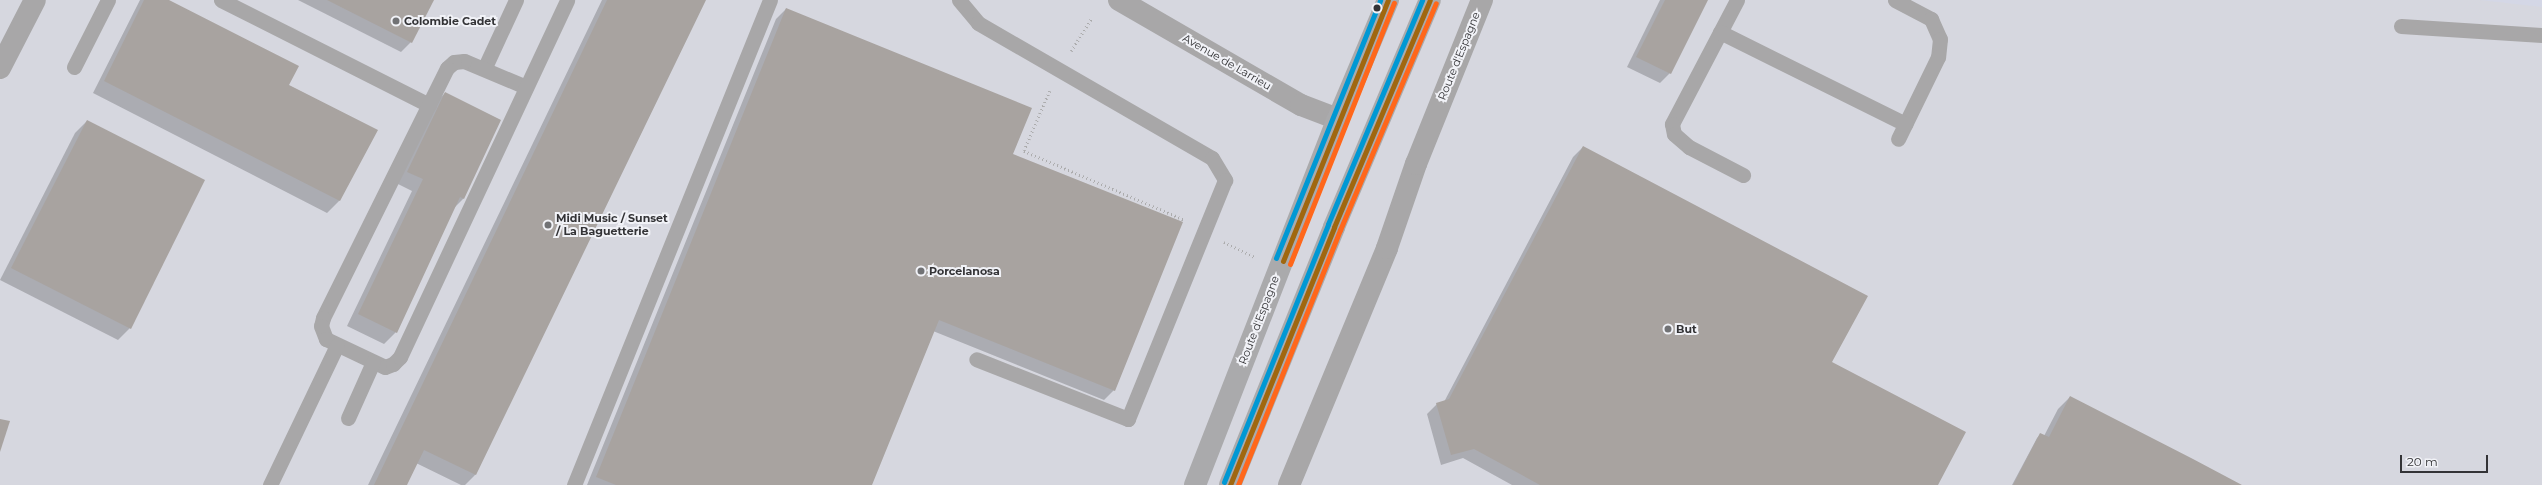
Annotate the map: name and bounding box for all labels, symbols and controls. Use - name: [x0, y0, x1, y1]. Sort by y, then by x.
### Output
- unlabelled marker: [1372, 3, 1382, 13]
- street label: Route d'Espagne: [1435, 10, 1483, 102]
- place label: Colombie Cadet: [404, 14, 496, 28]
- marker: Colombie Cadet: [391, 16, 401, 26]
- street label: Avenue de Larrieu: [1180, 31, 1274, 93]
- place label: Midi Music / Sunset / La Baguetterie: [556, 212, 668, 238]
- marker: Midi Music / Sunset / La Baguetterie: [543, 220, 553, 230]
- place label: Porcelanosa: [929, 264, 1000, 278]
- marker: Porcelanosa: [916, 266, 926, 276]
- street label: Route d'Espagne: [1236, 274, 1282, 366]
- place label: But: [1676, 322, 1697, 336]
- marker: But: [1663, 324, 1673, 334]
- scale bar: [2402, 447, 2490, 473]
- text: 20 m: [2407, 454, 2438, 469]

